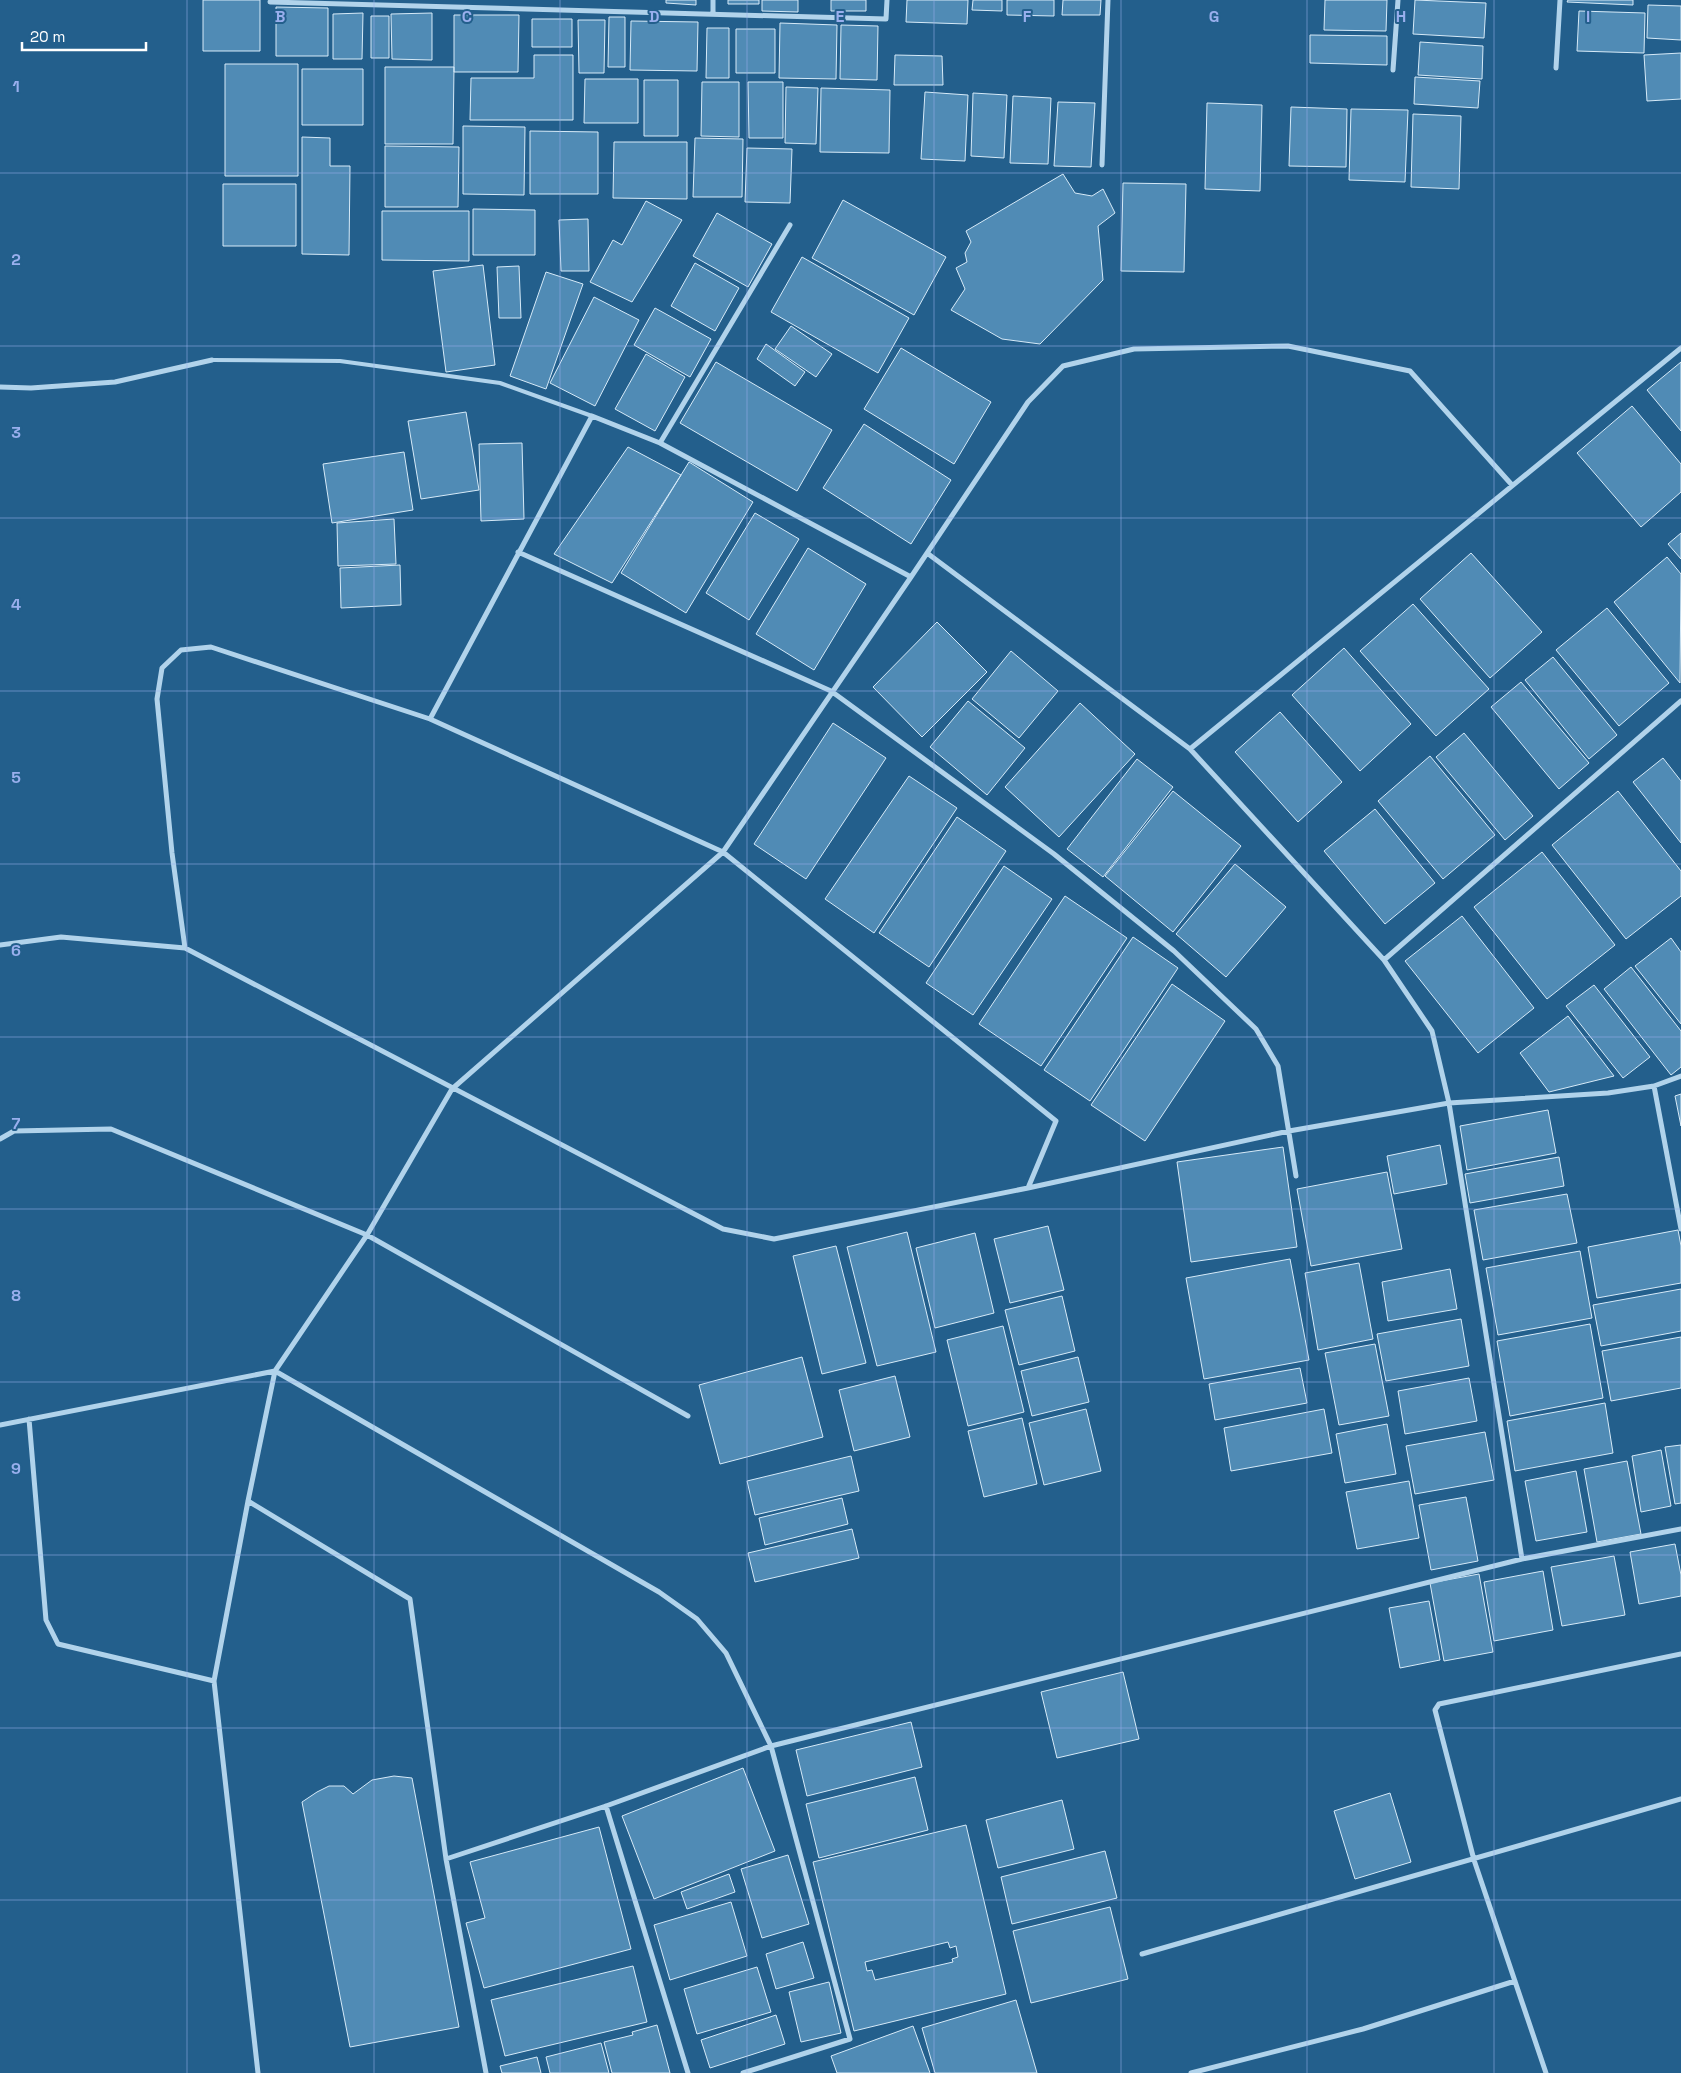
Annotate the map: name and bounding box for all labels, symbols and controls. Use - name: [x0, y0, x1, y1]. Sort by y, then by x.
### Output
- text: B: [275, 6, 285, 27]
- text: C: [462, 6, 472, 27]
- text: D: [649, 6, 659, 27]
- text: E: [836, 6, 845, 27]
- text: F: [1023, 6, 1032, 27]
- text: G: [1209, 6, 1219, 27]
- text: H: [1396, 6, 1406, 27]
- text: I: [1586, 6, 1590, 27]
- scale bar: [22, 20, 146, 52]
- text: 20 m: [30, 27, 65, 46]
- text: 1: [12, 76, 20, 97]
- text: 2: [11, 249, 21, 270]
- text: 3: [11, 422, 21, 443]
- text: 4: [11, 594, 21, 615]
- text: 5: [11, 767, 21, 788]
- text: 6: [11, 940, 21, 961]
- text: 7: [12, 1113, 21, 1134]
- text: 8: [11, 1285, 21, 1306]
- text: 9: [11, 1458, 21, 1479]

